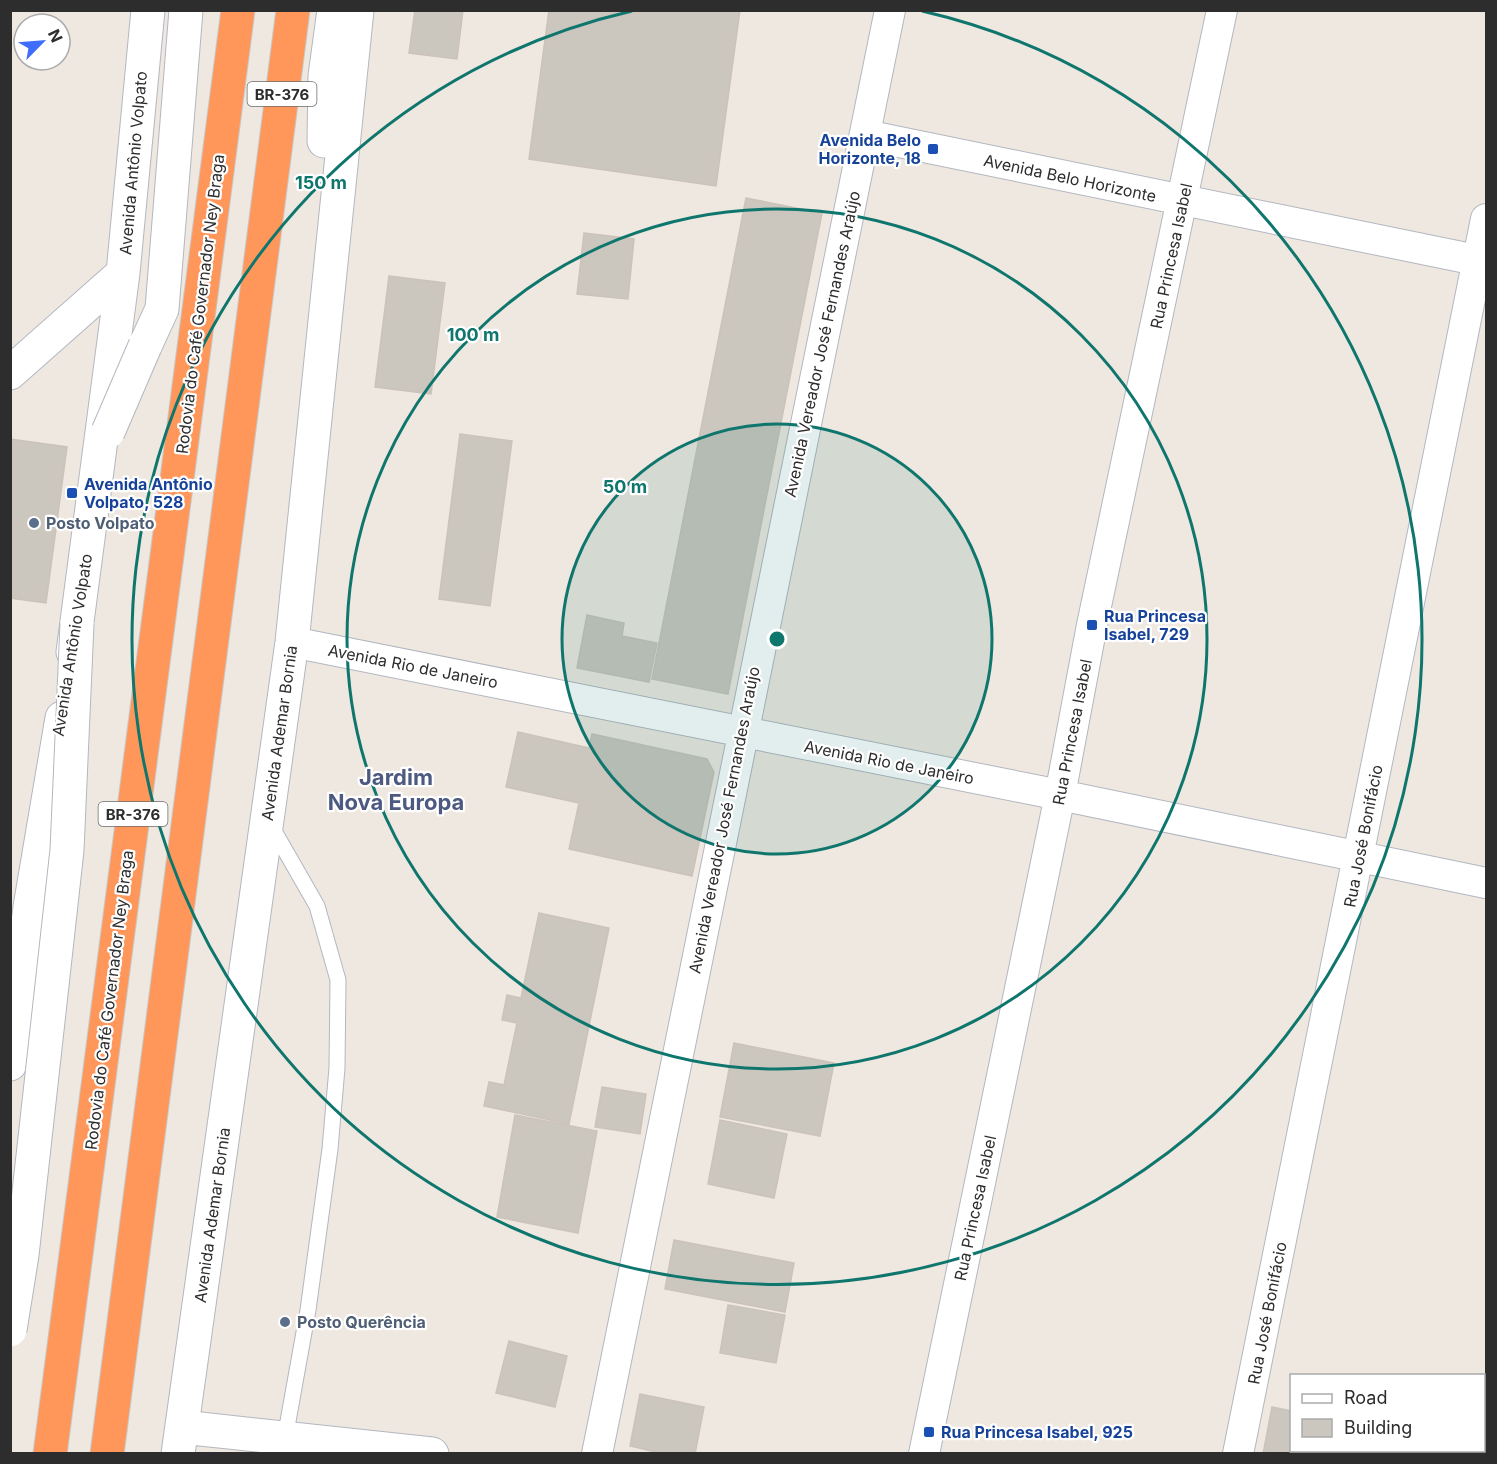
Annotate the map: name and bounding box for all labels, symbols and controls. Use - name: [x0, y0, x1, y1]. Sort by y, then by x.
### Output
- north arrow: [12, 12, 72, 72]
- text: N: [44, 26, 67, 45]
- street label: Avenida Antônio Volpato: [115, 70, 151, 256]
- road number: BR-376: [248, 82, 316, 106]
- place label: Avenida Belo Horizonte, 18: [818, 130, 921, 168]
- marker: Avenida Belo Horizonte, 18: [926, 142, 940, 156]
- street label: Avenida Belo Horizonte: [982, 150, 1158, 206]
- street label: Rodovia do Café Governador Ney Braga: [172, 153, 228, 455]
- text: 150 m: [295, 172, 347, 193]
- street label: Rua Princesa Isabel: [1146, 181, 1196, 331]
- street label: Avenida Vereador José Fernandes Araújo: [780, 189, 864, 499]
- text: 100 m: [447, 324, 499, 345]
- place label: Avenida Antônio Volpato, 528: [84, 474, 213, 512]
- text: 50 m: [603, 476, 647, 497]
- marker: Avenida Antônio Volpato, 528: [65, 486, 79, 500]
- place label: Posto Volpato: [46, 513, 155, 533]
- marker: Posto Volpato: [27, 516, 41, 530]
- street label: Avenida Antônio Volpato: [48, 552, 96, 738]
- place label: Rua Princesa Isabel, 729: [1104, 606, 1206, 644]
- marker: Rua Princesa Isabel, 729: [1085, 618, 1099, 632]
- centre of rings: [767, 629, 787, 649]
- street label: Avenida Rio de Janeiro: [326, 640, 500, 692]
- street label: Avenida Ademar Bornia: [257, 644, 301, 822]
- street label: Rua Princesa Isabel: [1048, 657, 1096, 807]
- street label: Avenida Vereador José Fernandes Araújo: [684, 665, 764, 975]
- street label: Avenida Rio de Janeiro: [802, 736, 976, 788]
- street label: Rua José Bonifácio: [1339, 763, 1387, 909]
- district label: Jardim Nova Europa: [328, 764, 464, 815]
- road number: BR-376: [98, 802, 168, 826]
- street label: Rodovia do Café Governador Ney Braga: [81, 849, 137, 1151]
- street label: Avenida Ademar Bornia: [190, 1126, 234, 1304]
- street label: Rua Princesa Isabel: [950, 1133, 1000, 1283]
- street label: Rua José Bonifácio: [1243, 1240, 1291, 1386]
- place label: Posto Querência: [297, 1312, 426, 1332]
- marker: Posto Querência: [278, 1315, 292, 1329]
- legend: [1290, 1374, 1485, 1452]
- text: Road: [1344, 1387, 1387, 1408]
- text: Building: [1344, 1417, 1412, 1438]
- place label: Rua Princesa Isabel, 925: [941, 1422, 1133, 1442]
- marker: Rua Princesa Isabel, 925: [922, 1425, 936, 1439]

